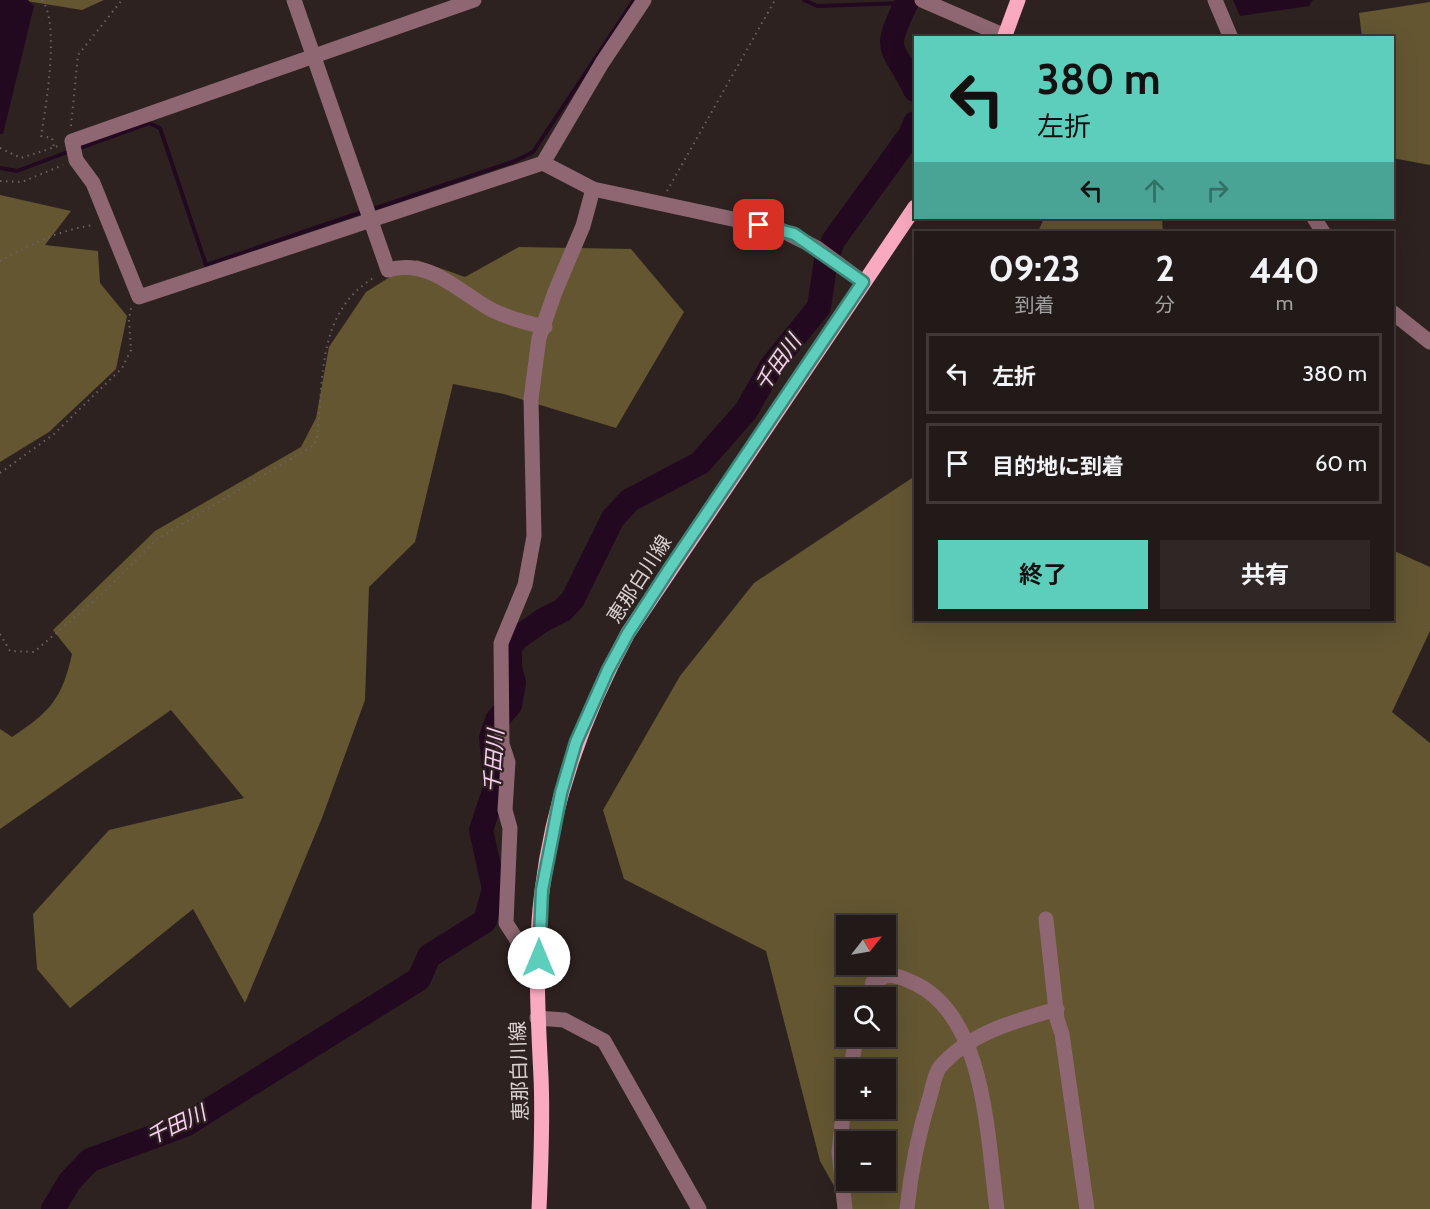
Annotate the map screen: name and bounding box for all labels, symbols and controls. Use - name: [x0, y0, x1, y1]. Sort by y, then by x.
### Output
- text: 380 m: [1037, 53, 1161, 105]
- icon: left: [938, 60, 1016, 138]
- text: 左折: [1037, 110, 1091, 143]
- icon: left: [1075, 174, 1108, 207]
- icon: ahead: [1138, 174, 1171, 207]
- icon: right: [1201, 174, 1234, 207]
- pin: [733, 199, 784, 250]
- icon: arrive: [742, 208, 775, 241]
- text: 09:23: [988, 246, 1081, 290]
- text: 2: [1155, 246, 1174, 290]
- text: 440: [1249, 248, 1320, 292]
- text: m: [1276, 291, 1293, 315]
- text: 到着: [1014, 293, 1054, 317]
- text: 分: [1155, 293, 1175, 317]
- water label: 千田川: [749, 328, 807, 396]
- icon: left: [941, 357, 974, 390]
- text: 380 m: [1302, 360, 1367, 387]
- text: 左折: [992, 363, 1036, 390]
- icon: arrive: [941, 447, 974, 480]
- text: 60 m: [1315, 450, 1367, 477]
- text: 目的地に到着: [992, 453, 1124, 480]
- street label: 恵那白川線: [602, 531, 676, 627]
- button: 終了: [938, 540, 1148, 609]
- button: 共有: [1160, 540, 1370, 609]
- water label: 千田川: [479, 727, 508, 793]
- north arrow: [836, 915, 896, 975]
- map controls: [836, 915, 896, 1191]
- position arrow: [507, 926, 571, 990]
- button: search: [836, 987, 896, 1047]
- street label: 恵那白川線: [505, 1021, 533, 1121]
- button: +: [836, 1059, 896, 1119]
- water label: 千田川: [142, 1099, 211, 1149]
- button: −: [836, 1131, 896, 1191]

